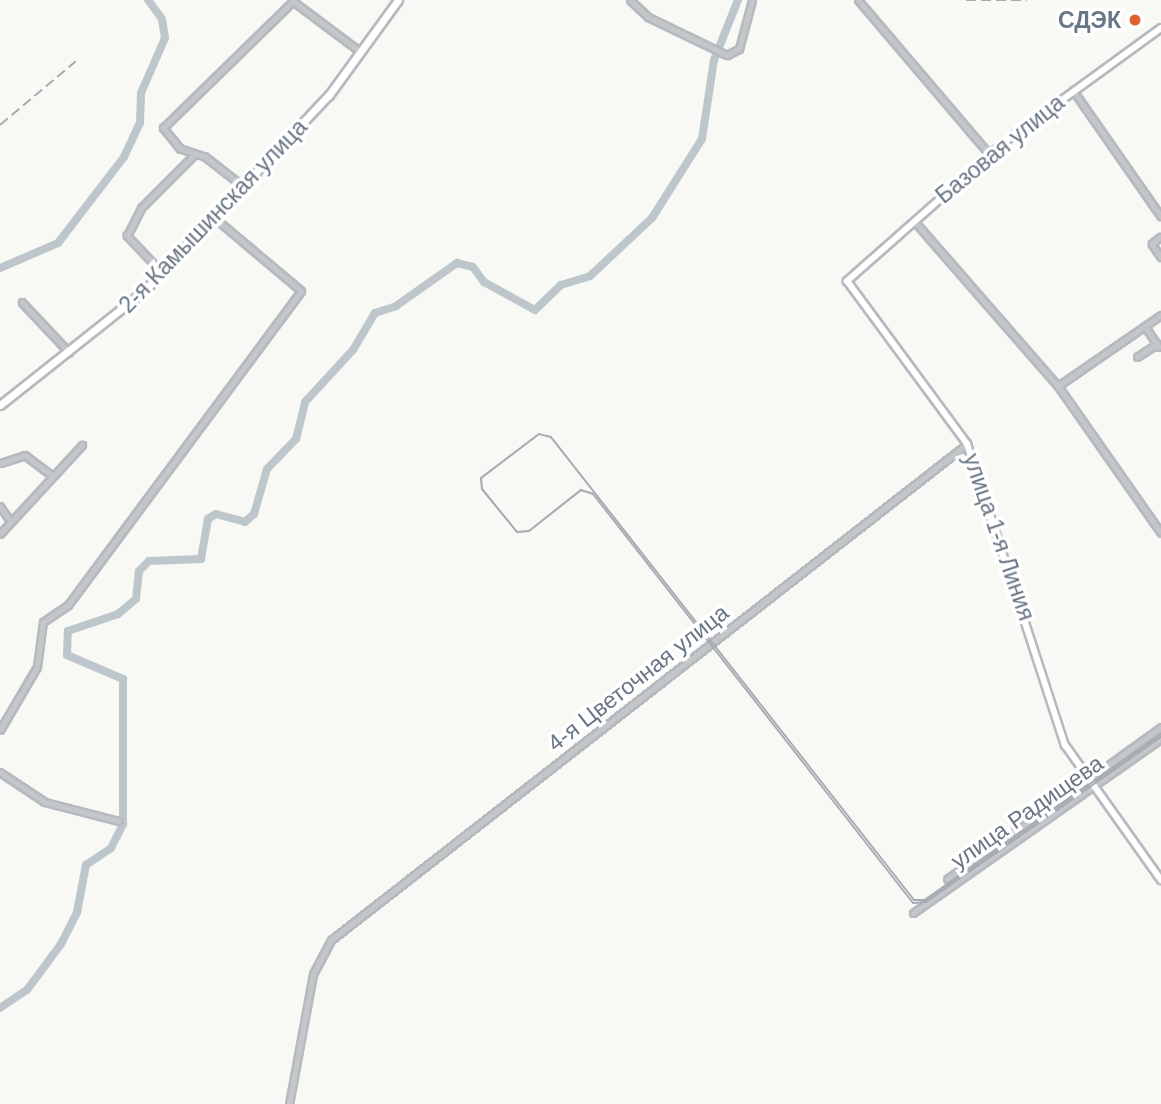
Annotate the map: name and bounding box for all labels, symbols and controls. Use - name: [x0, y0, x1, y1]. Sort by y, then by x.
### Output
- place label: СДЭК: [1058, 6, 1121, 34]
- marker: СДЭК: [1127, 12, 1143, 28]
- street label: Базовая улица: [930, 89, 1070, 209]
- street label: 2-я Камышинская улица: [113, 113, 313, 319]
- street label: улица 1-я Линия: [957, 450, 1041, 624]
- street label: 4-я Цветочная улица: [542, 599, 734, 757]
- street label: улица Радищева: [946, 749, 1108, 875]

